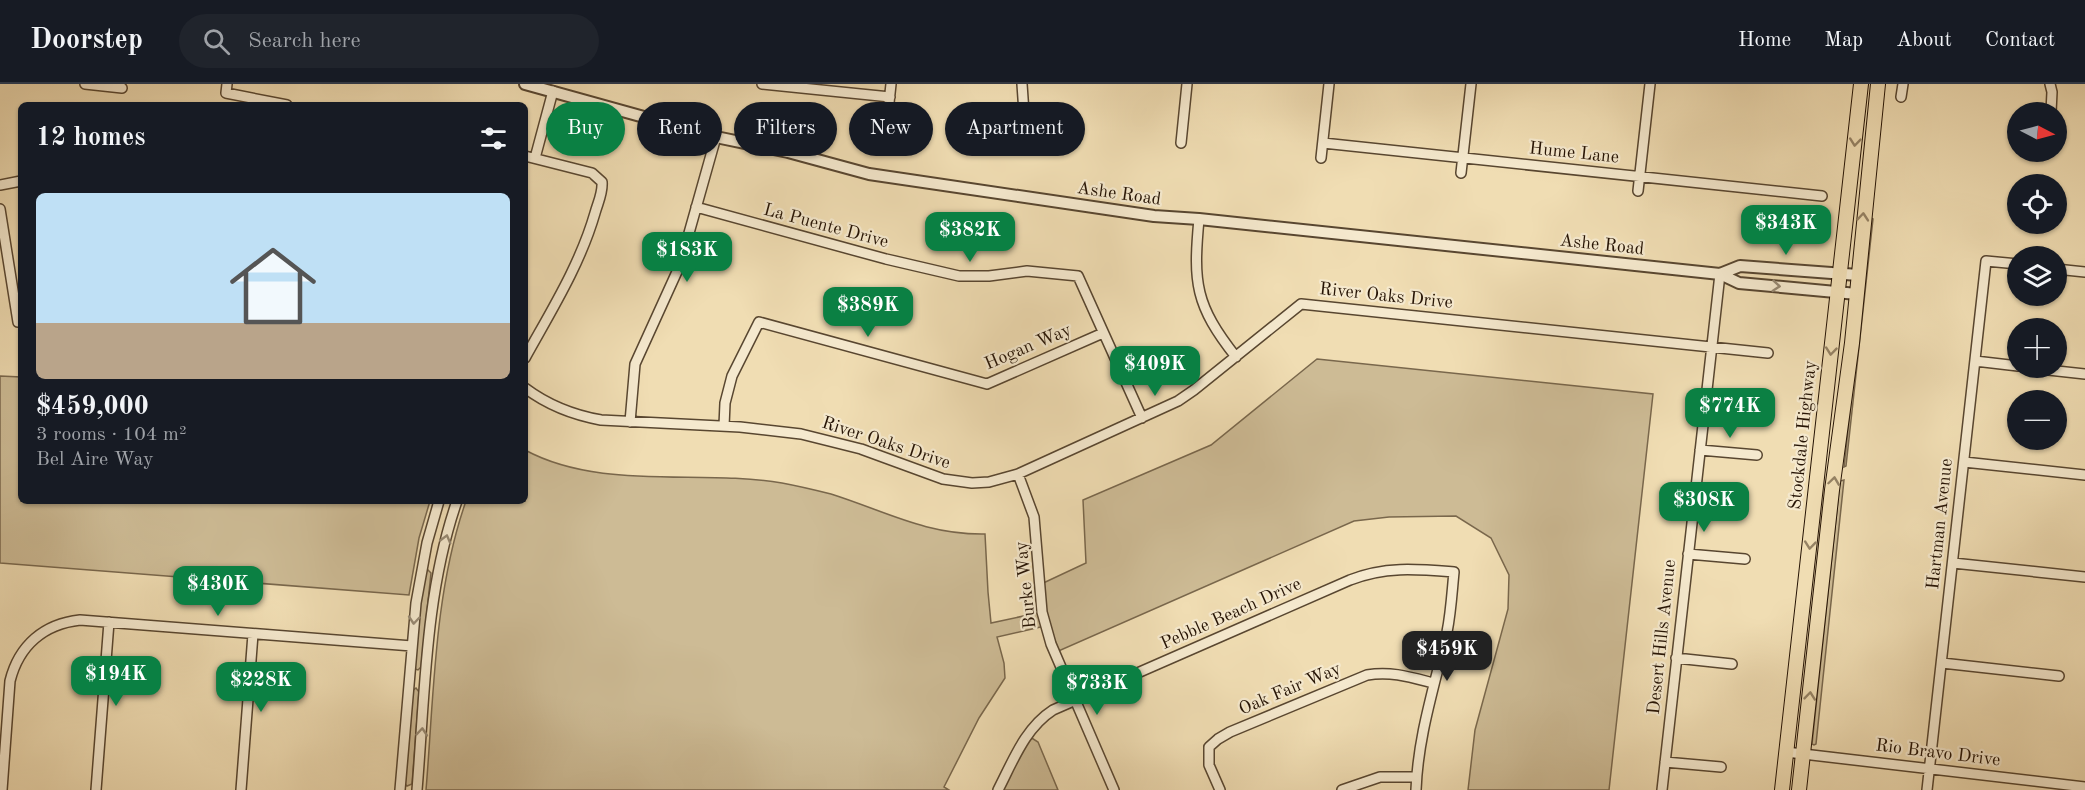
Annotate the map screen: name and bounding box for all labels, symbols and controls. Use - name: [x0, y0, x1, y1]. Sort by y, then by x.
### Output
- search box: [179, 14, 599, 68]
- icon: search: [200, 25, 233, 58]
- text: Doorstep: [30, 27, 143, 55]
- text: Search here: [248, 30, 361, 52]
- text: Home: [1738, 30, 1791, 51]
- text: Map: [1824, 30, 1863, 51]
- text: About: [1896, 30, 1952, 51]
- text: Contact: [1985, 30, 2055, 51]
- chip: Buy: [546, 102, 625, 156]
- chip: Rent: [637, 102, 722, 156]
- chip: Filters: [734, 102, 837, 156]
- chip: New: [849, 102, 933, 156]
- chip: Apartment: [945, 102, 1085, 156]
- north arrow: [2007, 102, 2067, 162]
- map controls: [2007, 102, 2067, 450]
- icon: filters: [477, 122, 510, 155]
- text: 12 homes: [36, 125, 145, 151]
- one-way arrow: [1849, 138, 1862, 147]
- street label: Hume Lane: [1528, 139, 1620, 167]
- button: locate: [2007, 174, 2067, 234]
- street label: Ashe Road: [1076, 179, 1162, 209]
- street label: La Puente Drive: [762, 201, 890, 251]
- pin: $343K: [1744, 205, 1828, 256]
- pin: $382K: [928, 212, 1012, 263]
- one-way arrow: [1856, 212, 1869, 221]
- text: $343K: [1755, 214, 1817, 234]
- text: $382K: [939, 221, 1001, 241]
- icon: home: [219, 232, 327, 340]
- pin: $183K: [645, 232, 729, 283]
- street label: Ashe Road: [1559, 232, 1645, 258]
- text: $183K: [656, 241, 718, 261]
- button: layers: [2007, 246, 2067, 306]
- one-way arrow: [1772, 279, 1781, 292]
- street label: River Oaks Drive: [1318, 280, 1454, 312]
- pin: $389K: [826, 287, 910, 338]
- text: $389K: [837, 296, 899, 316]
- button: +: [2007, 318, 2067, 378]
- street label: Hogan Way: [982, 320, 1074, 373]
- pin: $409K: [1113, 346, 1197, 397]
- one-way arrow: [1825, 347, 1838, 356]
- text: $409K: [1124, 355, 1186, 375]
- street label: Stockdale Highway: [1786, 359, 1820, 511]
- pin: $774K: [1688, 388, 1772, 439]
- button: −: [2007, 390, 2067, 450]
- text: $459,000: [36, 394, 149, 420]
- text: $774K: [1699, 397, 1761, 417]
- street label: River Oaks Drive: [819, 414, 953, 472]
- text: 3 rooms · 104 m²: [36, 425, 186, 445]
- text: Bel Aire Way: [36, 450, 154, 470]
- street label: Hartman Avenue: [1924, 457, 1956, 591]
- one-way arrow: [1827, 476, 1839, 485]
- pin: $308K: [1662, 482, 1746, 533]
- text: $308K: [1673, 491, 1735, 511]
- one-way arrow: [439, 534, 451, 544]
- street label: Burke Way: [1012, 540, 1040, 630]
- one-way arrow: [1804, 540, 1816, 550]
- street label: Desert Hills Avenue: [1645, 559, 1679, 715]
- pin: $430K: [176, 566, 260, 617]
- text: $430K: [187, 575, 249, 595]
- street label: Pebble Beach Drive: [1158, 575, 1304, 653]
- one-way arrow: [408, 615, 421, 624]
- pin: $459K: [1405, 631, 1489, 682]
- text: $459K: [1416, 640, 1478, 660]
- pin: $194K: [74, 656, 158, 707]
- street label: Oak Fair Way: [1236, 659, 1344, 719]
- pin: $228K: [219, 662, 303, 713]
- text: $194K: [85, 665, 147, 685]
- pin: $733K: [1055, 665, 1139, 716]
- text: $228K: [230, 671, 292, 691]
- text: $733K: [1066, 674, 1128, 694]
- one-way arrow: [1803, 691, 1816, 700]
- one-way arrow: [415, 727, 428, 736]
- street label: Rio Bravo Drive: [1875, 736, 2001, 770]

